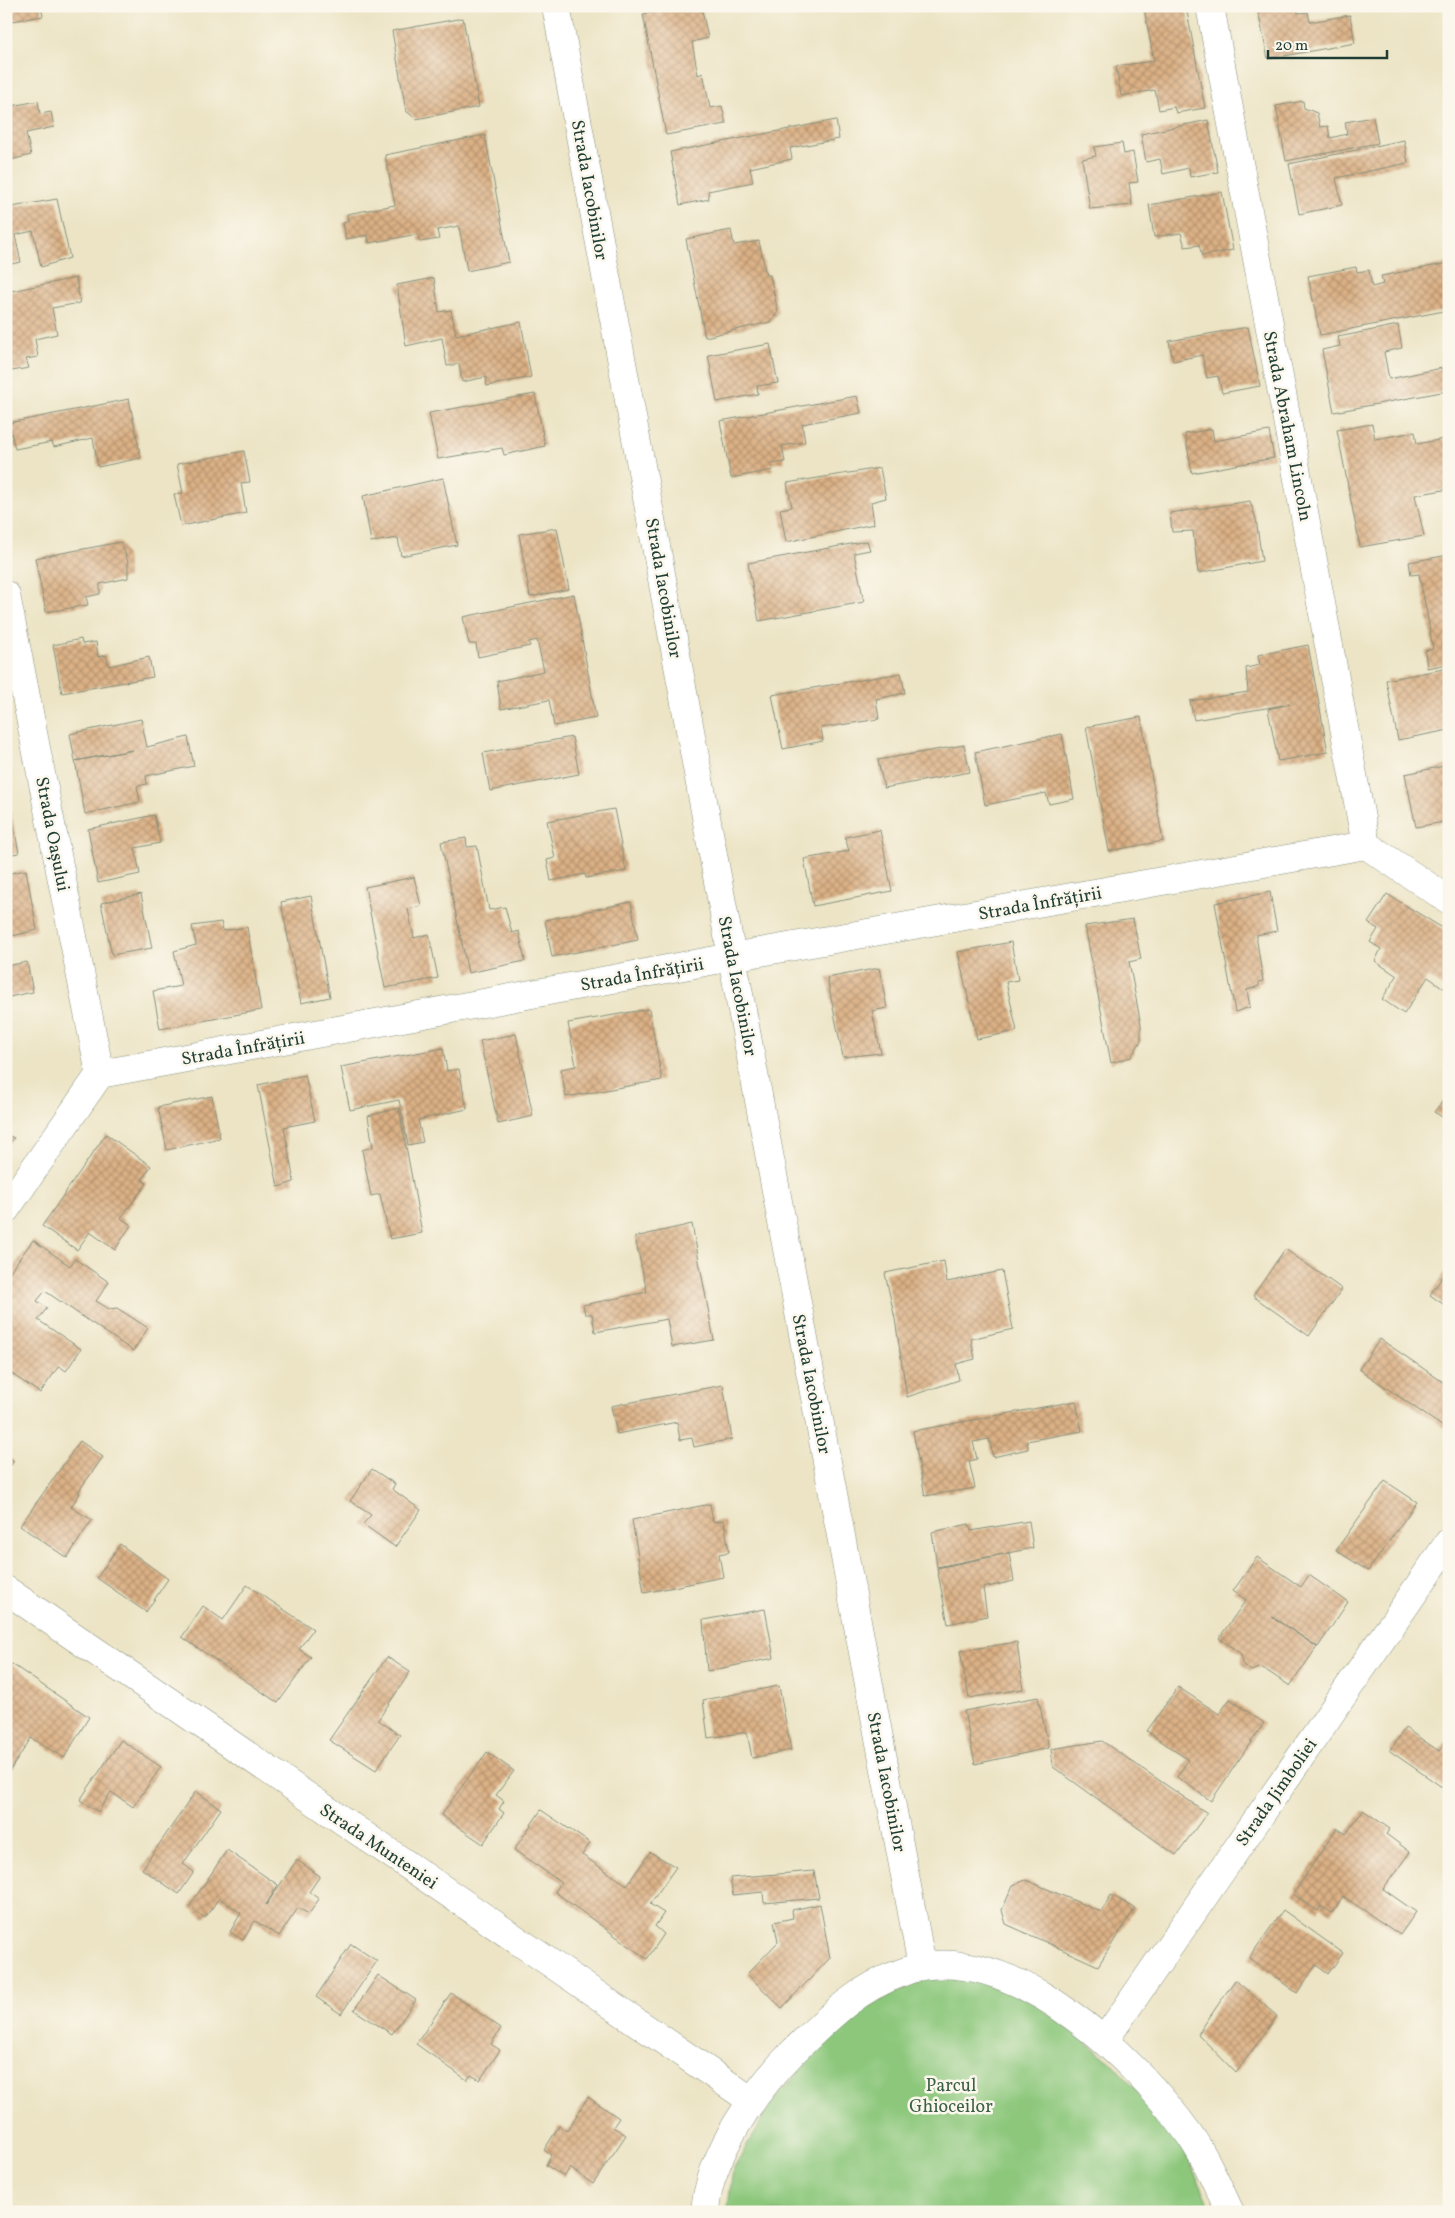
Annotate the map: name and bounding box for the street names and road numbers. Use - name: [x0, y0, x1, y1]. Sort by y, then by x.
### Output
- street label: Strada Iacobinilor: [564, 118, 613, 263]
- street label: Strada Abraham Lincoln: [1256, 329, 1317, 524]
- street label: Strada Iacobinilor: [638, 516, 687, 661]
- street label: Strada Oașului: [28, 775, 75, 894]
- street label: Strada Înfrățirii: [976, 881, 1104, 928]
- street label: Strada Iacobinilor: [711, 914, 762, 1059]
- street label: Strada Înfrățirii: [578, 952, 706, 999]
- street label: Strada Înfrățirii: [179, 1026, 307, 1073]
- street label: Strada Iacobinilor: [785, 1312, 836, 1457]
- street label: Strada Iacobinilor: [860, 1710, 911, 1855]
- street label: Strada Jimboliei: [1231, 1734, 1324, 1852]
- street label: Strada Munteniei: [314, 1798, 442, 1896]

